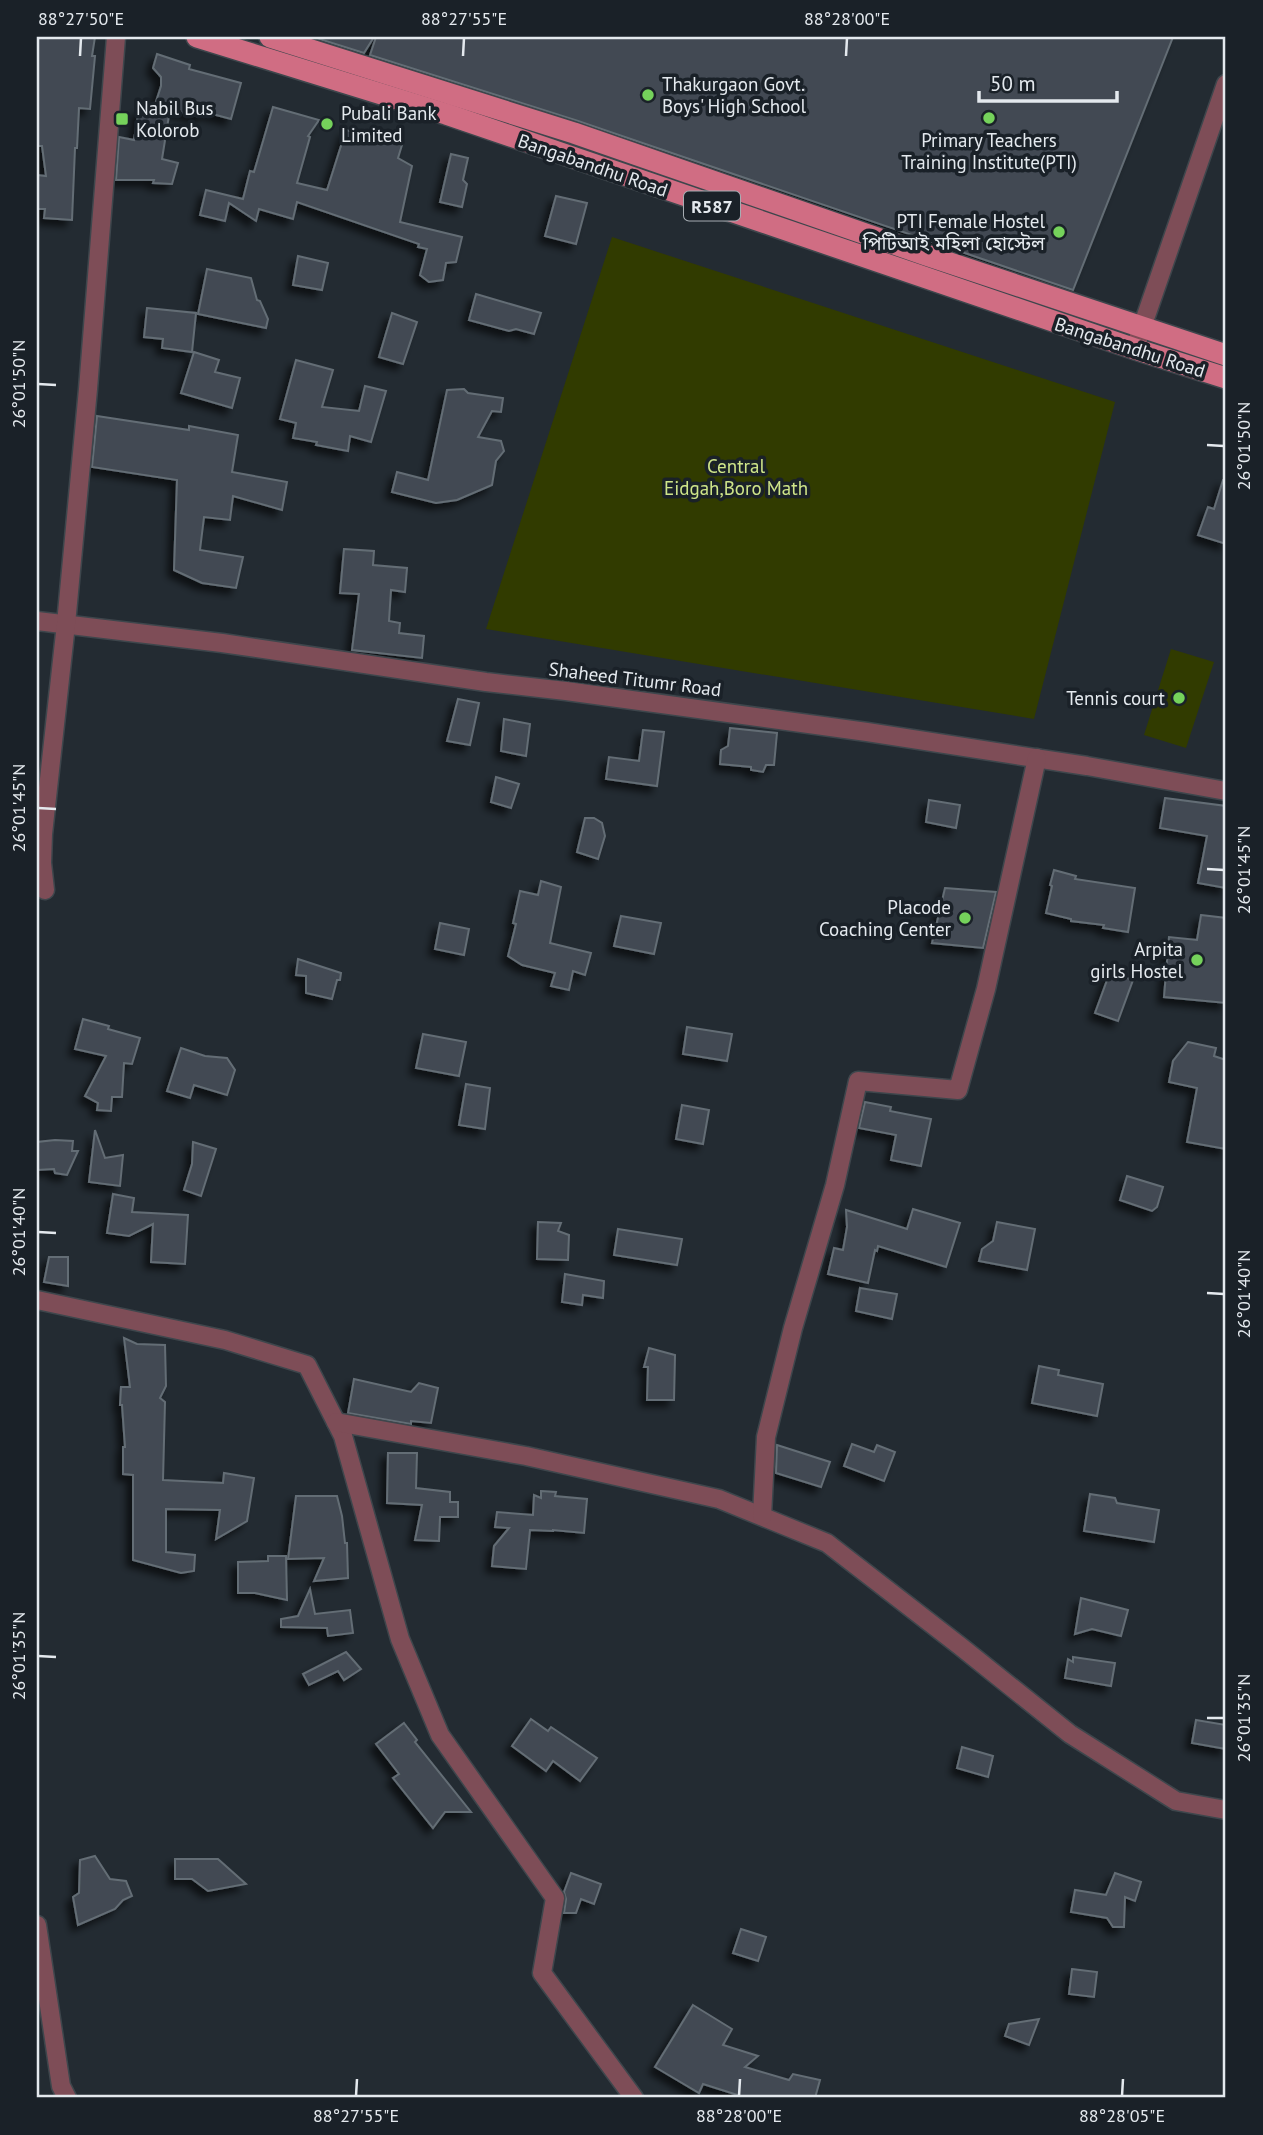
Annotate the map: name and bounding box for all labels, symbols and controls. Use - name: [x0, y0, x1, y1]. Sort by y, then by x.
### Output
- text: 88°27'50"E: [38, 7, 124, 30]
- text: 88°27'55"E: [421, 7, 507, 30]
- text: 88°28'00"E: [804, 7, 890, 30]
- scale bar: [979, 60, 1118, 104]
- text: 50 m: [990, 70, 1036, 97]
- place label: Thakurgaon Govt. Boys' High School: [662, 72, 807, 118]
- marker: Thakurgaon Govt. Boys' High School: [640, 87, 656, 103]
- place label: Nabil Bus Kolorob: [136, 96, 214, 142]
- place label: Pubali Bank Limited: [341, 101, 437, 147]
- marker: Primary Teachers Training Institute(PTI): [981, 110, 997, 126]
- marker: Nabil Bus Kolorob: [114, 111, 130, 127]
- marker: Pubali Bank Limited: [319, 116, 335, 132]
- street label: Bangabandhu Road: [515, 128, 671, 202]
- place label: Primary Teachers Training Institute(PTI): [901, 128, 1077, 174]
- road number: R587: [684, 191, 740, 220]
- place label: PTI Female Hostel পিটিআই মহিলা হোস্টেল: [862, 209, 1046, 255]
- marker: PTI Female Hostel পিটিআই মহিলা হোস্টেল: [1051, 224, 1067, 240]
- street label: Bangabandhu Road: [1052, 311, 1208, 383]
- text: 26°01'50"N: [7, 340, 30, 428]
- text: 26°01'50"N: [1232, 402, 1255, 490]
- park label: Central Eidgah,Boro Math: [664, 454, 808, 500]
- street label: Shaheed Titumr Road: [547, 657, 723, 701]
- place label: Tennis court: [1066, 686, 1166, 710]
- marker: Tennis court: [1171, 690, 1187, 706]
- text: 26°01'45"N: [7, 764, 30, 852]
- text: 26°01'45"N: [1232, 826, 1255, 914]
- place label: Placode Coaching Center: [819, 895, 952, 941]
- marker: Placode Coaching Center: [957, 910, 973, 926]
- place label: Arpita girls Hostel: [1090, 937, 1183, 983]
- marker: Arpita girls Hostel: [1189, 952, 1205, 968]
- text: 26°01'40"N: [7, 1188, 30, 1276]
- text: 26°01'40"N: [1232, 1250, 1255, 1338]
- text: 26°01'35"N: [7, 1612, 30, 1700]
- text: 26°01'35"N: [1232, 1674, 1255, 1762]
- text: 88°27'55"E: [313, 2104, 399, 2127]
- text: 88°28'00"E: [696, 2104, 782, 2127]
- text: 88°28'05"E: [1079, 2104, 1165, 2127]

